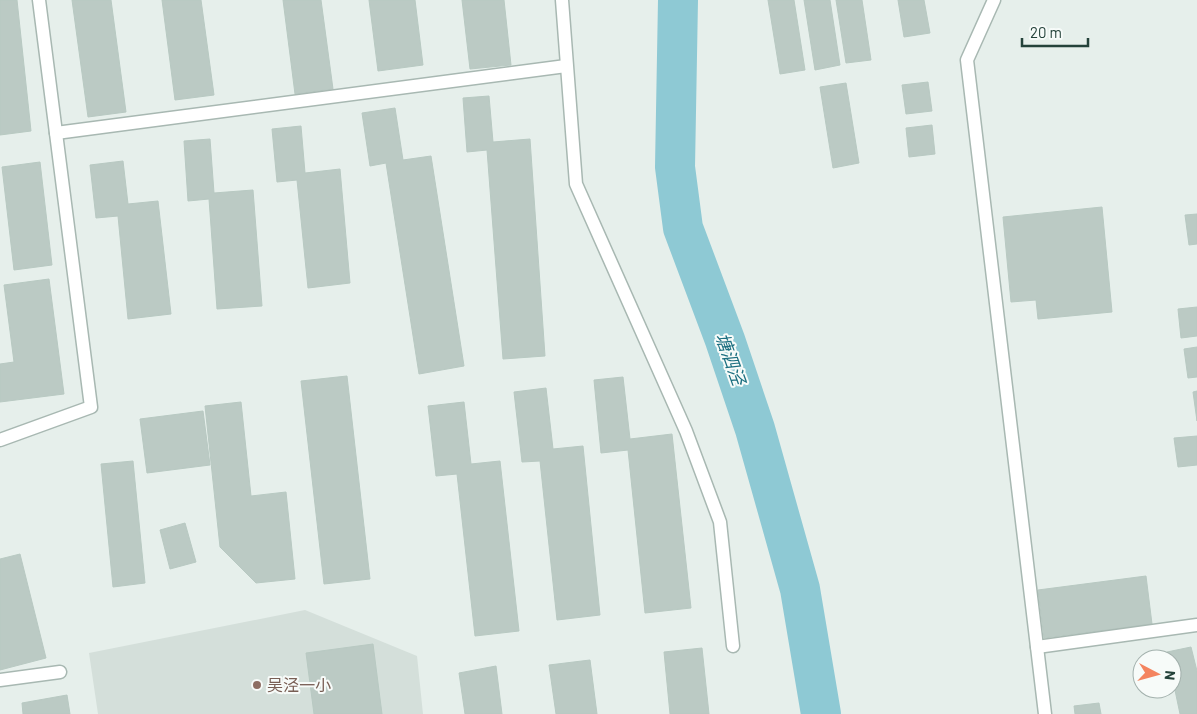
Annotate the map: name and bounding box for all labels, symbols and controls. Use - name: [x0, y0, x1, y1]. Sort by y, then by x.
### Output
- scale bar: [1022, 15, 1088, 47]
- text: 20 m: [1030, 23, 1062, 41]
- water label: 塘泗泾: [711, 330, 751, 390]
- north arrow: [1132, 649, 1182, 699]
- text: N: [1161, 670, 1179, 681]
- place label: 吴泾一小: [267, 675, 331, 694]
- marker: 吴泾一小: [251, 679, 263, 691]

